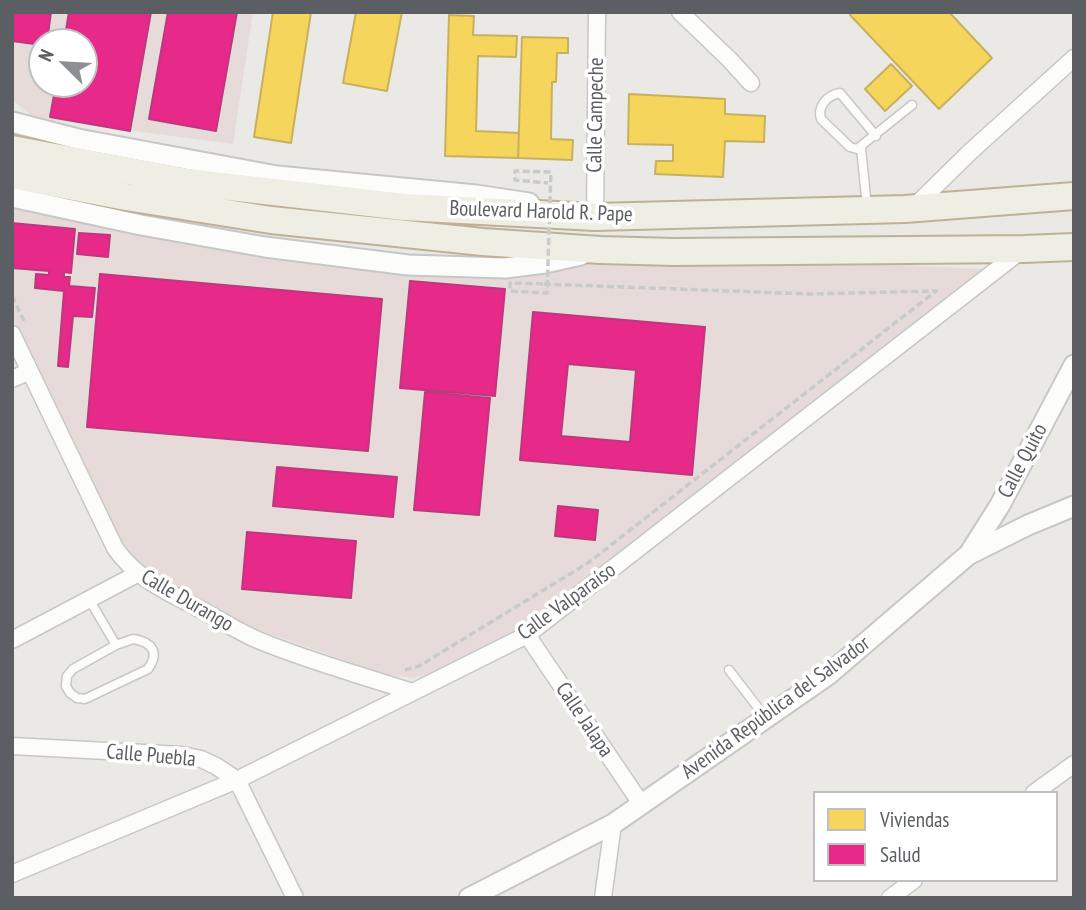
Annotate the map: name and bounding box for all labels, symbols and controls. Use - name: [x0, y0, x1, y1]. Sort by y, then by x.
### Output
- north arrow: [28, 28, 98, 98]
- text: N: [33, 46, 59, 65]
- street label: Calle Campeche: [582, 57, 610, 173]
- street label: Boulevard Harold R. Pape: [449, 196, 633, 228]
- street label: Calle Quito: [993, 420, 1053, 502]
- street label: Calle Valparaíso: [513, 558, 621, 646]
- street label: Calle Durango: [136, 565, 238, 637]
- street label: Avenida República del Salvador: [677, 631, 875, 785]
- street label: Calle Jalapa: [550, 678, 618, 762]
- street label: Calle Puebla: [105, 740, 197, 772]
- legend: [813, 791, 1058, 882]
- text: Viviendas: [880, 806, 949, 833]
- text: Salud: [880, 841, 921, 868]

